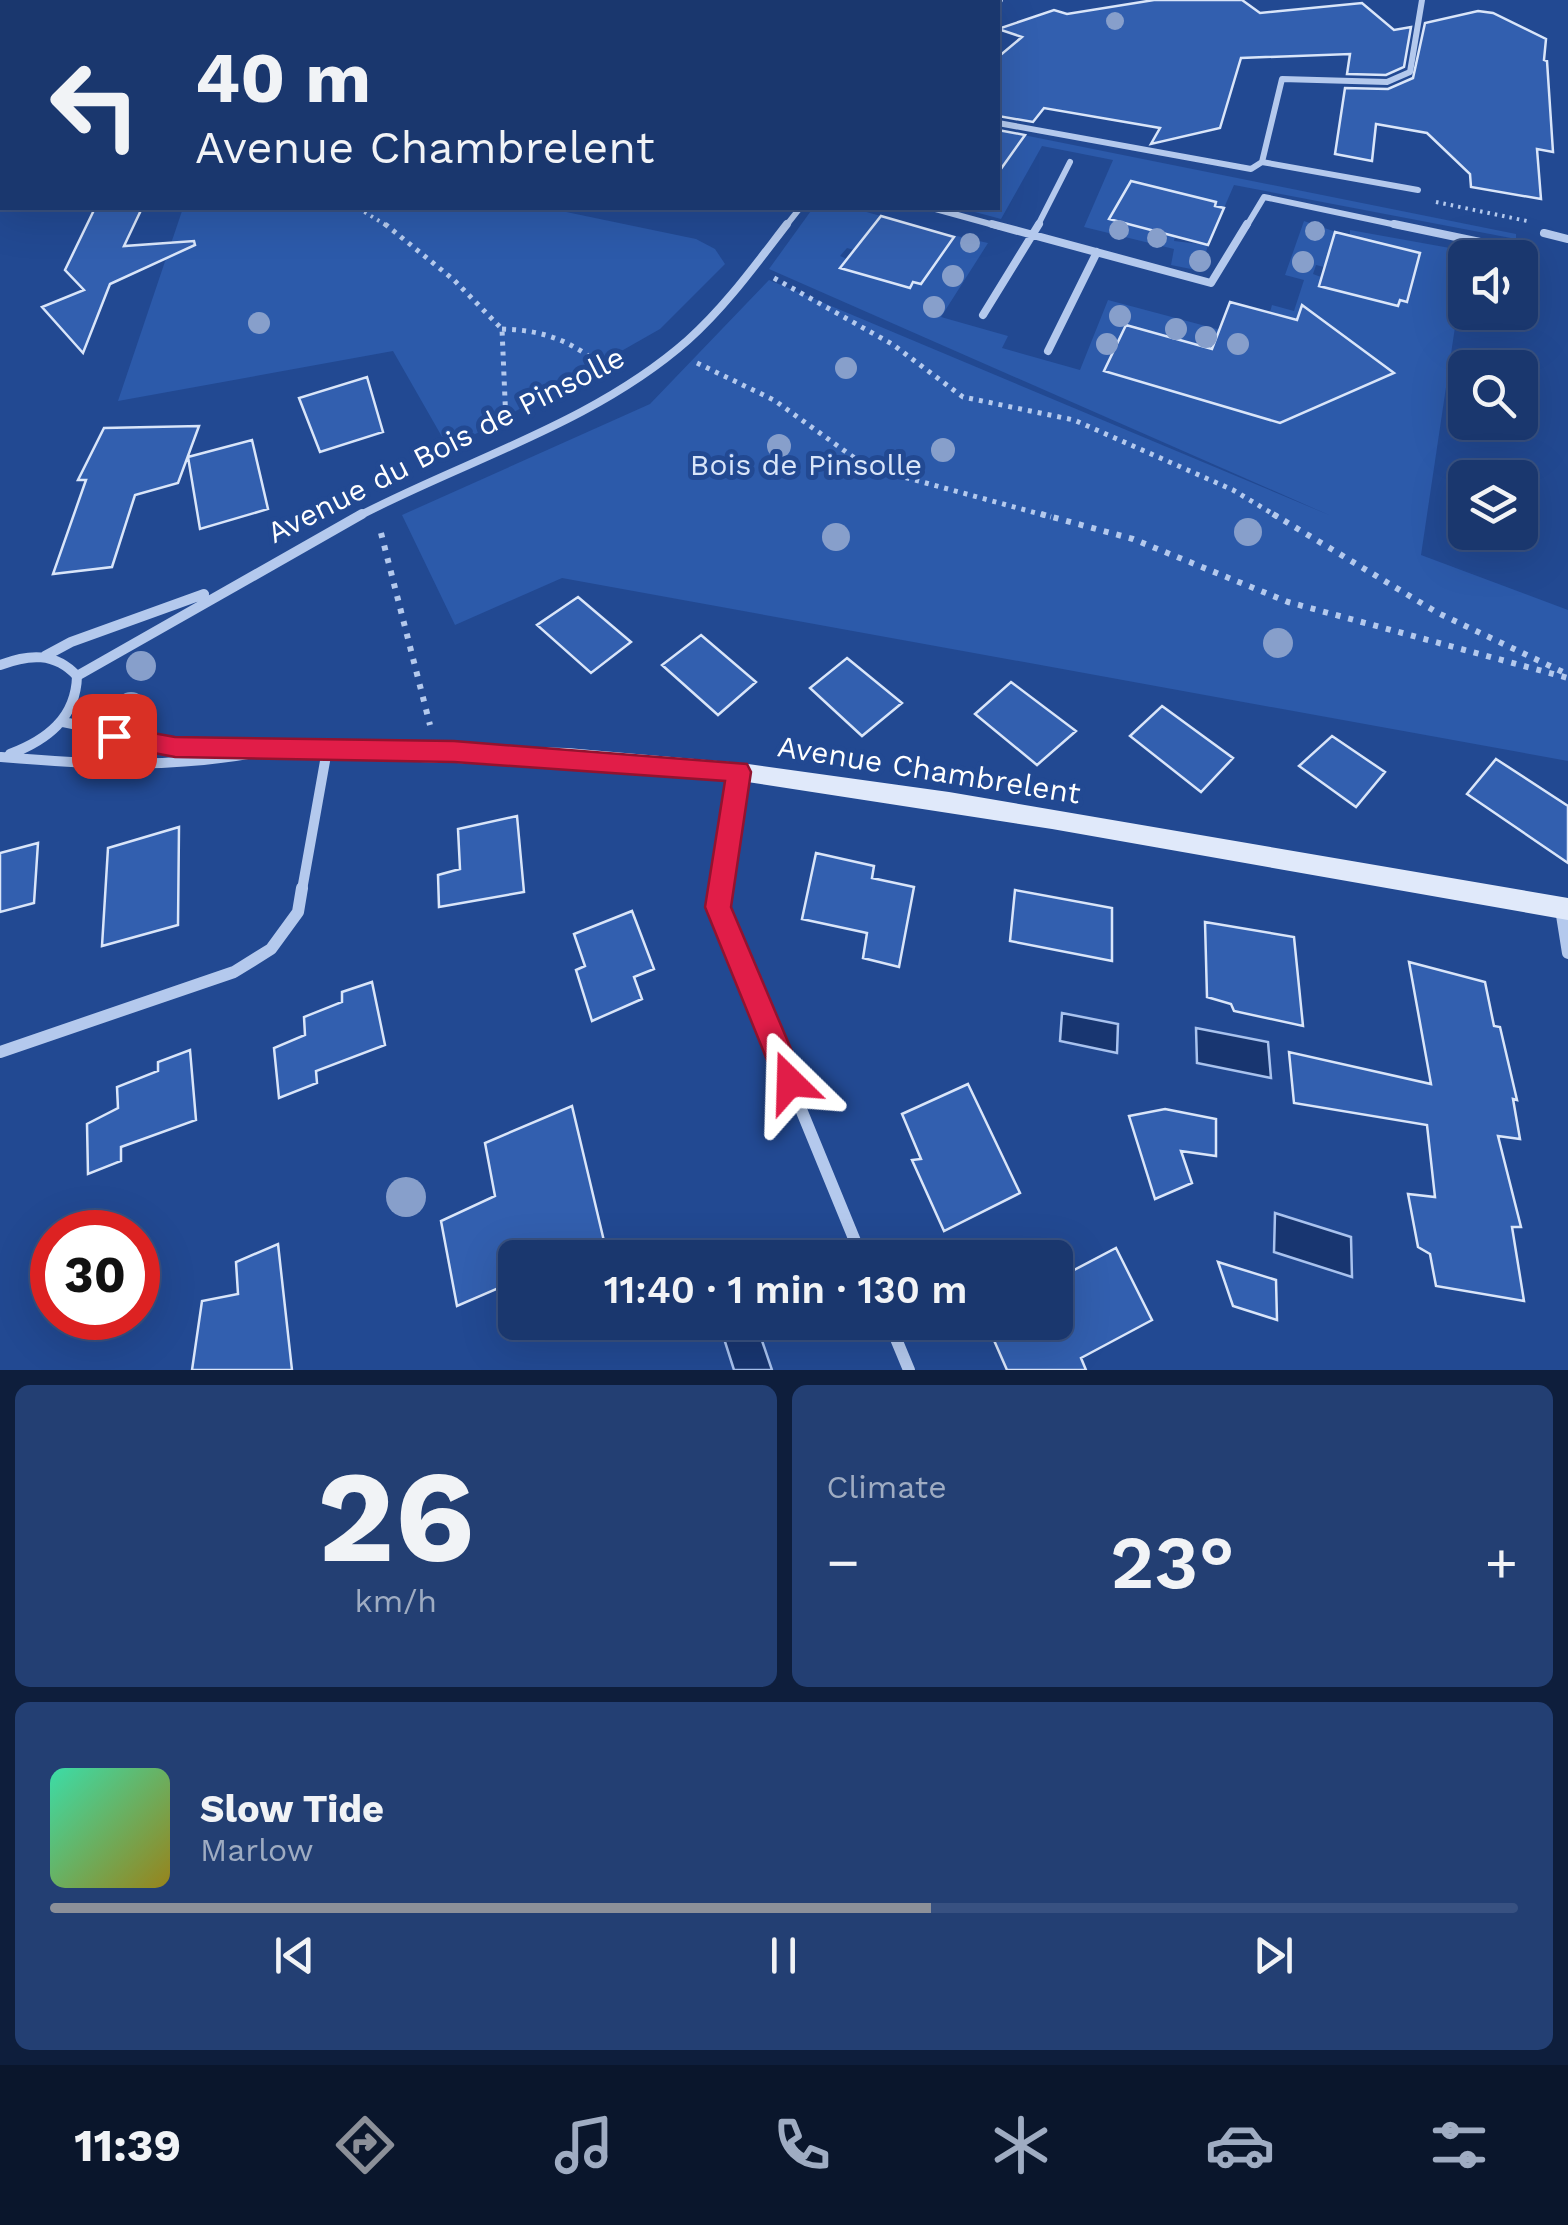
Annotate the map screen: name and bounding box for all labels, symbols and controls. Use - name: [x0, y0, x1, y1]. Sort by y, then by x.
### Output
- text: 40 m: [195, 37, 371, 119]
- icon: left: [30, 40, 160, 170]
- text: Avenue Chambrelent: [195, 121, 655, 174]
- map controls: [1448, 240, 1538, 550]
- button: sound: [1448, 240, 1538, 330]
- street label: Avenue du Bois de Pinsolle: [261, 339, 630, 550]
- button: search: [1448, 350, 1538, 440]
- park label: Bois de Pinsolle: [690, 447, 922, 482]
- button: layers: [1448, 460, 1538, 550]
- pin: [72, 694, 157, 779]
- icon: arrive: [87, 709, 142, 764]
- street label: Avenue Chambrelent: [775, 728, 1084, 811]
- position arrow: [738, 1030, 842, 1134]
- speed limit sign: 30: [30, 1210, 160, 1340]
- text: 11:40 · 1 min · 130 m: [604, 1268, 967, 1312]
- text: 26: [317, 1440, 475, 1593]
- text: Climate: [827, 1468, 947, 1506]
- text: 23°: [1110, 1518, 1235, 1606]
- text: −: [827, 1530, 860, 1594]
- text: +: [1485, 1530, 1518, 1594]
- text: km/h: [355, 1582, 437, 1620]
- text: Slow Tide: [200, 1787, 384, 1831]
- text: Marlow: [200, 1831, 314, 1869]
- icon: previous: [267, 1928, 322, 1983]
- icon: pause: [756, 1928, 811, 1983]
- icon: next: [1246, 1928, 1301, 1983]
- icon: directions: [330, 2110, 400, 2180]
- icon: music: [549, 2110, 619, 2180]
- icon: phone: [767, 2110, 837, 2180]
- icon: climate: [986, 2110, 1056, 2180]
- icon: car: [1205, 2110, 1275, 2180]
- icon: filters: [1424, 2110, 1494, 2180]
- text: 11:39: [74, 2119, 181, 2172]

